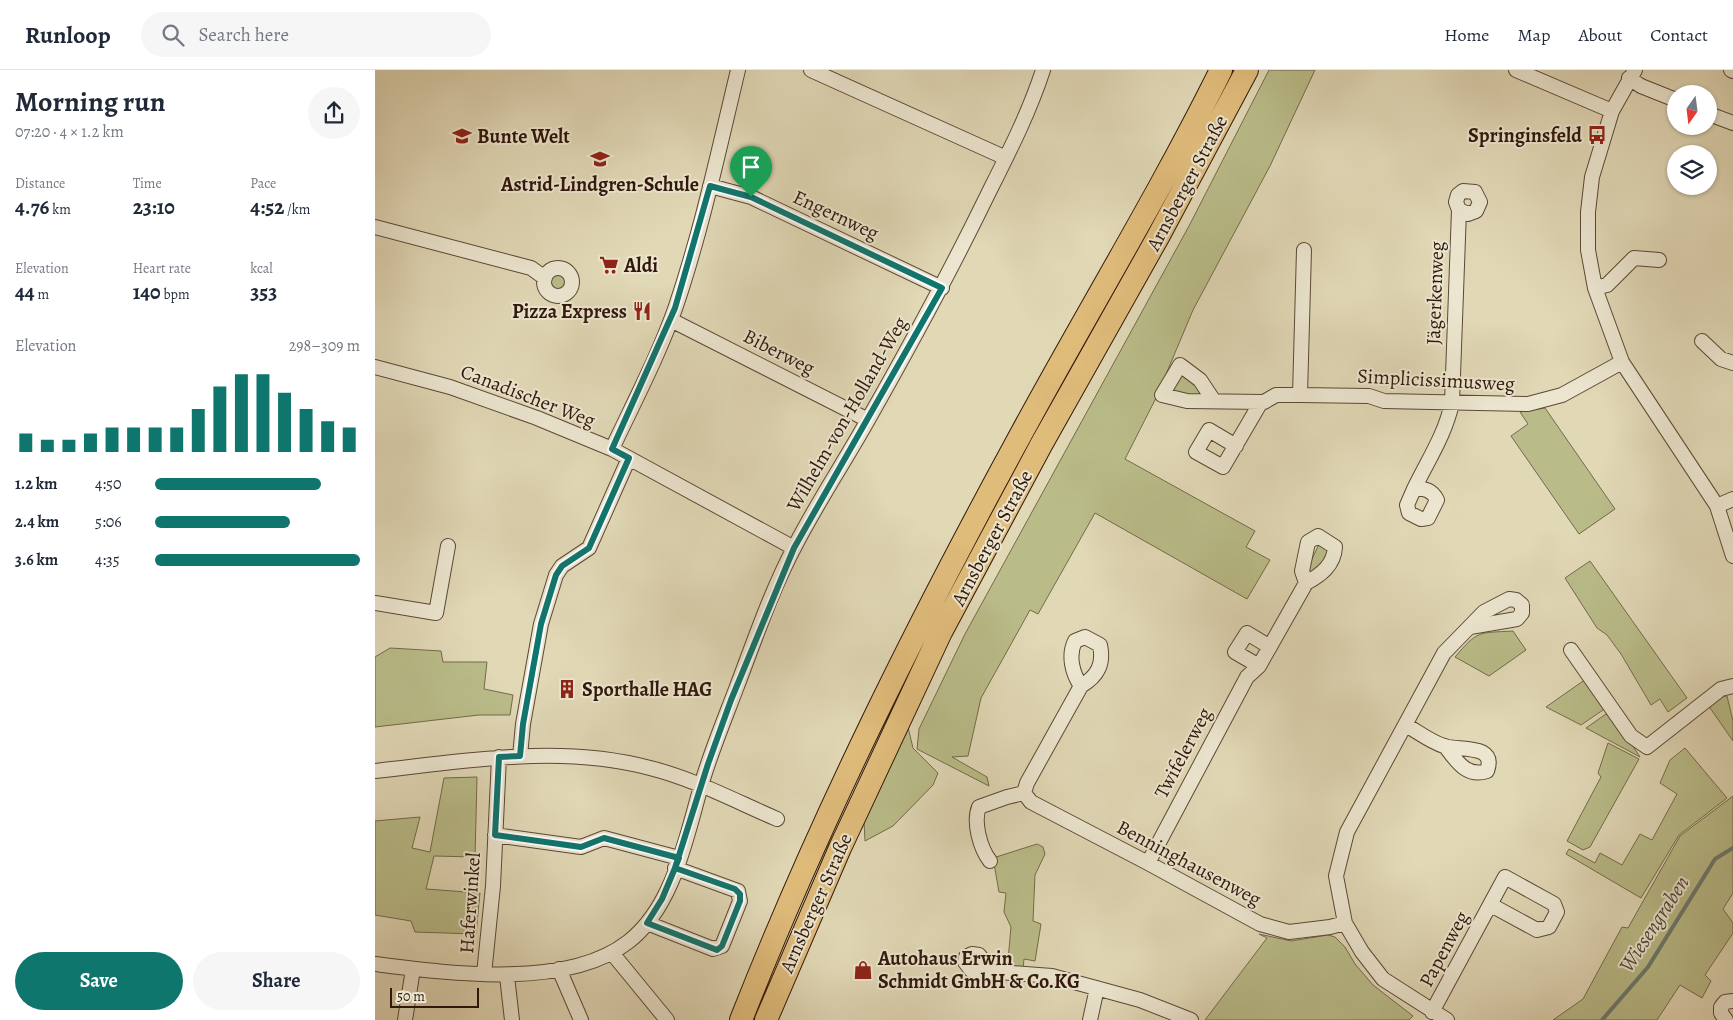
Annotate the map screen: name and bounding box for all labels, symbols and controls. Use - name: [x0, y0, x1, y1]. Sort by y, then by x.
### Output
- search box: [141, 12, 491, 57]
- text: Runloop: [25, 19, 111, 51]
- icon: search: [159, 21, 187, 49]
- text: Search here: [199, 22, 289, 48]
- text: Home: [1444, 23, 1489, 47]
- text: Map: [1517, 23, 1550, 47]
- text: About: [1578, 23, 1622, 47]
- text: Contact: [1650, 23, 1708, 47]
- text: Morning run: [15, 83, 165, 121]
- north arrow: [1667, 85, 1717, 135]
- map controls: [1667, 85, 1717, 195]
- button: share: [308, 87, 360, 139]
- street label: Arnsberger Straße: [1139, 110, 1234, 256]
- text: 07:20 · 4 × 1.2 km: [15, 121, 124, 143]
- place label: Springinsfeld: [1468, 122, 1582, 149]
- place label: Bunte Welt: [477, 123, 570, 150]
- bus stop icon: Springinsfeld: [1586, 124, 1608, 146]
- school or university icon: Bunte Welt: [451, 125, 473, 147]
- button: layers: [1667, 145, 1717, 195]
- pin: [730, 146, 772, 197]
- school or university icon: Astrid-Lindgren-Schule: [589, 148, 611, 170]
- icon: arrive: [737, 153, 765, 181]
- place label: Astrid-Lindgren-Schule: [500, 171, 699, 198]
- text: Distance: [15, 174, 65, 193]
- text: Time: [133, 174, 162, 193]
- text: Pace: [250, 174, 276, 193]
- street label: Engernweg: [789, 183, 883, 247]
- text: 4.76: [15, 193, 49, 221]
- text: 23:10: [133, 193, 175, 221]
- text: 4:52: [250, 193, 284, 221]
- text: km: [49, 200, 71, 219]
- text: /km: [284, 200, 310, 219]
- street label: Jägerkenweg: [1420, 241, 1450, 345]
- place label: Aldi: [623, 252, 658, 279]
- supermarket icon: Aldi: [598, 254, 620, 276]
- text: Elevation: [15, 259, 69, 278]
- text: Heart rate: [133, 259, 191, 278]
- text: kcal: [250, 259, 273, 278]
- text: 44: [15, 278, 35, 306]
- text: 140: [133, 278, 161, 306]
- text: 353: [250, 278, 277, 306]
- text: m: [35, 285, 49, 304]
- text: bpm: [161, 285, 190, 304]
- place label: Pizza Express: [512, 298, 627, 325]
- restaurant icon: Pizza Express: [631, 300, 653, 322]
- street label: Wilhelm-von-Holland-Weg: [780, 312, 914, 517]
- street label: Biberweg: [739, 322, 819, 382]
- text: Elevation: [15, 335, 76, 357]
- text: 298–309 m: [289, 335, 360, 357]
- street label: Canadischer Weg: [457, 358, 599, 434]
- street label: Simplicissimusweg: [1357, 362, 1515, 398]
- street label: Arnsberger Straße: [944, 465, 1039, 611]
- text: 1.2 km: [15, 473, 57, 495]
- text: 4:50: [95, 473, 121, 495]
- text: 2.4 km: [15, 511, 59, 533]
- text: 5:06: [95, 511, 122, 533]
- text: 3.6 km: [15, 549, 58, 571]
- text: 4:35: [95, 549, 120, 571]
- place label: Sporthalle HAG: [582, 676, 712, 703]
- building icon: Sporthalle HAG: [556, 678, 578, 700]
- street label: Twifelerweg: [1148, 703, 1218, 803]
- street label: Benninghausenweg: [1112, 813, 1266, 913]
- street label: Arnsberger Straße: [773, 829, 859, 978]
- street label: Haferwinkel: [453, 851, 487, 954]
- water label: Wiesengraben: [1612, 870, 1696, 978]
- street label: Papenweg: [1413, 906, 1475, 992]
- place label: Autohaus Erwin Schmidt GmbH & Co.KG: [877, 945, 1080, 995]
- button: Save: [15, 952, 183, 1010]
- button: Share: [193, 952, 360, 1010]
- shop icon: Autohaus Erwin Schmidt GmbH & Co.KG: [852, 959, 874, 981]
- scale bar: [390, 985, 479, 1008]
- text: 50 m: [397, 987, 425, 1006]

